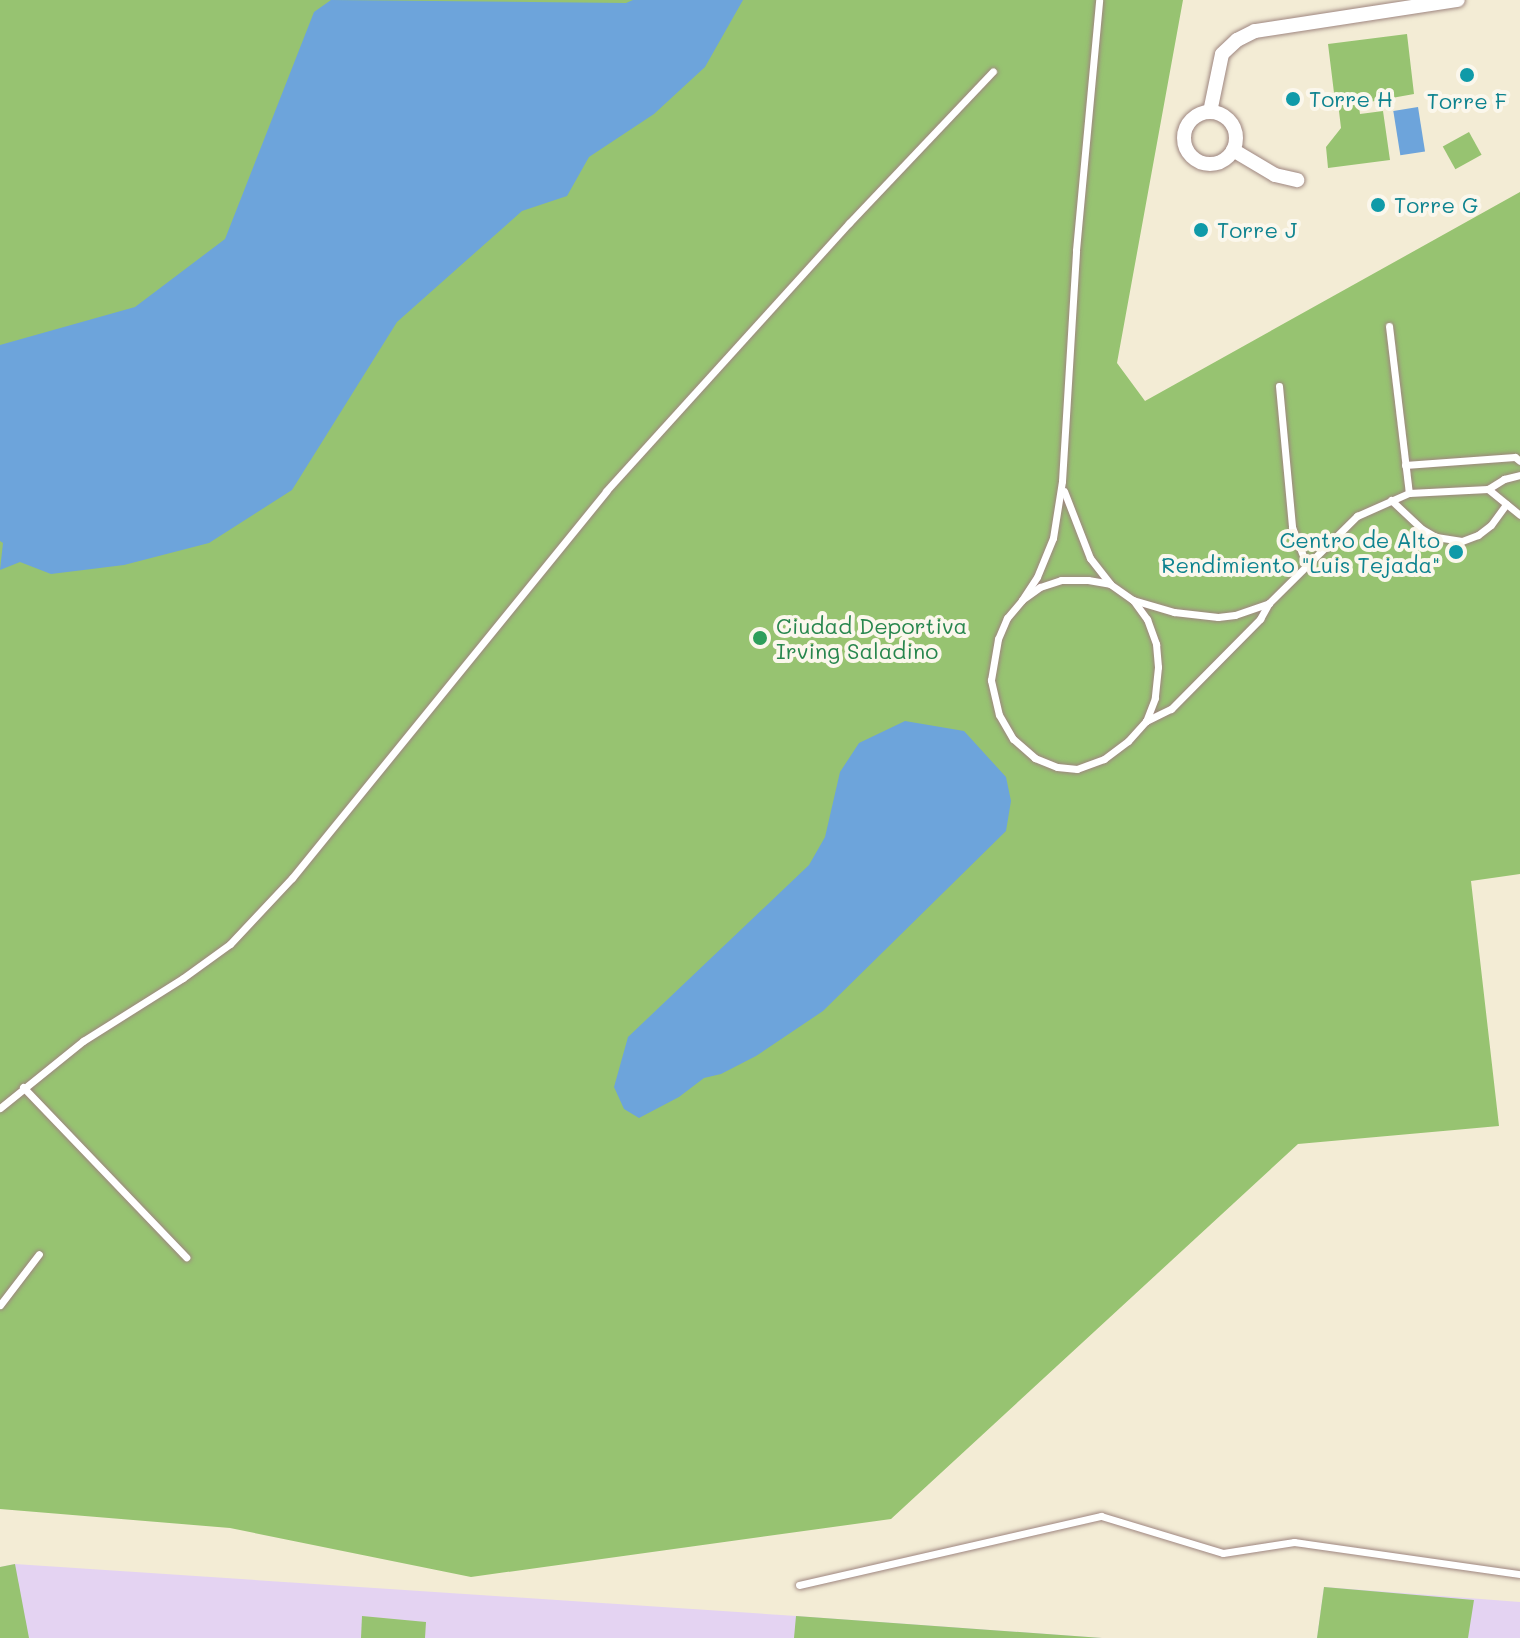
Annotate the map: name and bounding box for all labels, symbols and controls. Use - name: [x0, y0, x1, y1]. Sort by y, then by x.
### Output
- marker: Torre F: [1458, 66, 1476, 84]
- place label: Torre H: [1309, 86, 1393, 112]
- place label: Torre F: [1427, 88, 1507, 114]
- marker: Torre H: [1284, 90, 1302, 108]
- place label: Torre G: [1394, 192, 1478, 218]
- marker: Torre G: [1369, 196, 1387, 214]
- place label: Torre J: [1217, 217, 1297, 243]
- marker: Torre J: [1192, 221, 1210, 239]
- place label: Centro de Alto Rendimiento "Luis Tejada": [1161, 526, 1440, 578]
- marker: Centro de Alto Rendimiento "Luis Tejada": [1447, 543, 1465, 561]
- place label: Ciudad Deportiva Irving Saladino: [776, 612, 967, 664]
- marker: Ciudad Deportiva Irving Saladino: [751, 629, 769, 647]

